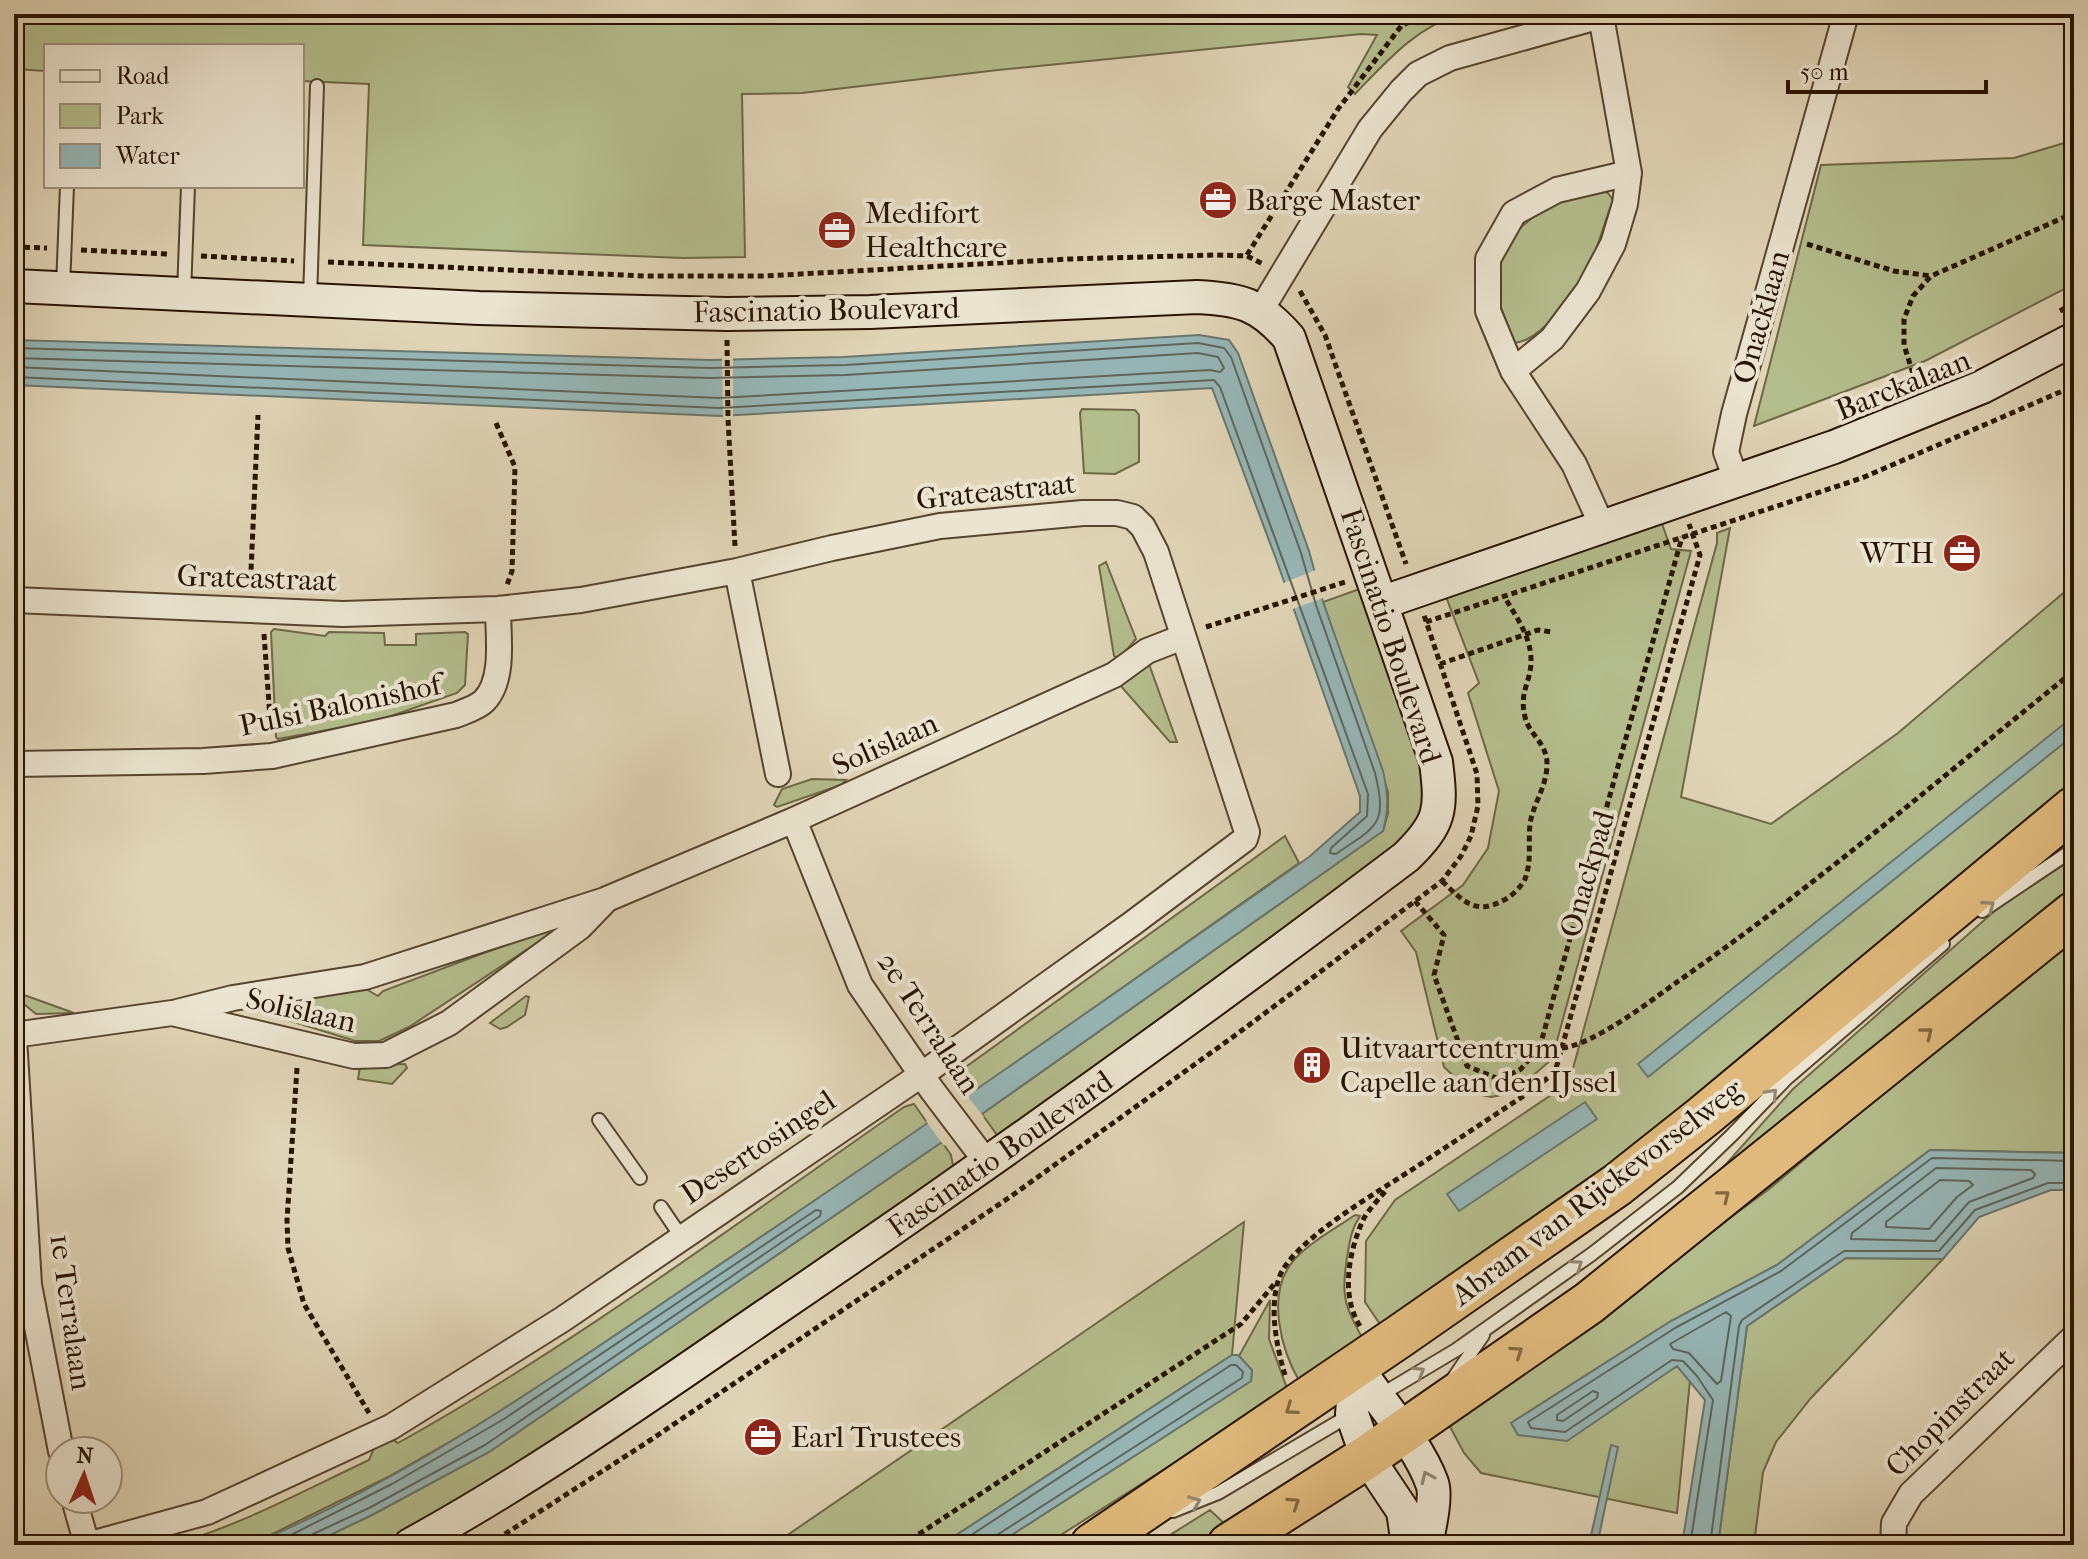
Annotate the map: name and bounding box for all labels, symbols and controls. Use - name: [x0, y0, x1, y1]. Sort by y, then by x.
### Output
- legend: [44, 44, 304, 188]
- scale bar: [1788, 44, 1986, 94]
- text: 50 m: [1800, 58, 1849, 86]
- text: Road: [116, 62, 170, 90]
- text: Park: [116, 102, 164, 130]
- text: Water: [115, 142, 180, 170]
- office icon: Barge Master: [1197, 179, 1239, 221]
- place label: Barge Master: [1246, 183, 1420, 218]
- place label: Medifort Healthcare: [865, 196, 1007, 265]
- office icon: Medifort Healthcare: [816, 209, 858, 251]
- street label: Onacklaan: [1726, 246, 1797, 388]
- street label: Fascinatio Boulevard: [692, 291, 960, 330]
- street label: Barckalaan: [1831, 342, 1976, 428]
- street label: Grateastraat: [915, 466, 1078, 517]
- street label: Fascinatio Boulevard: [1333, 504, 1449, 769]
- office icon: WTH: [1941, 532, 1983, 574]
- place label: WTH: [1859, 536, 1934, 571]
- street label: Grateastraat: [176, 558, 338, 599]
- street label: Pulsi Balonishof: [236, 666, 450, 744]
- street label: Solislaan: [827, 705, 944, 783]
- street label: Onackpad: [1553, 806, 1622, 942]
- one-way arrow: [1981, 901, 1995, 915]
- street label: 2e Terralaan: [870, 946, 988, 1101]
- street label: Solislaan: [242, 981, 360, 1040]
- one-way arrow: [1918, 1028, 1932, 1043]
- place label: Uitvaartcentrum Capelle aan den IJssel: [1340, 1031, 1617, 1100]
- building icon: Uitvaartcentrum Capelle aan den IJssel: [1291, 1044, 1333, 1086]
- street label: Fascinatio Boulevard: [881, 1063, 1120, 1245]
- street label: Abram van Rijckevorselweg: [1444, 1071, 1750, 1314]
- street label: Desertosingel: [674, 1083, 842, 1212]
- one-way arrow: [1762, 1089, 1777, 1103]
- one-way arrow: [1715, 1191, 1729, 1206]
- street label: 1e Terralaan: [42, 1232, 99, 1393]
- one-way arrow: [1568, 1260, 1582, 1275]
- street label: Chopinstraat: [1879, 1341, 2022, 1484]
- one-way arrow: [1508, 1347, 1522, 1362]
- one-way arrow: [1410, 1366, 1425, 1381]
- one-way arrow: [1285, 1399, 1299, 1414]
- office icon: Earl Trustees: [742, 1416, 784, 1458]
- place label: Earl Trustees: [791, 1420, 961, 1455]
- north arrow: [44, 1435, 124, 1515]
- text: N: [76, 1443, 94, 1469]
- one-way arrow: [1421, 1470, 1437, 1485]
- one-way arrow: [1187, 1496, 1201, 1512]
- one-way arrow: [1285, 1498, 1300, 1513]

